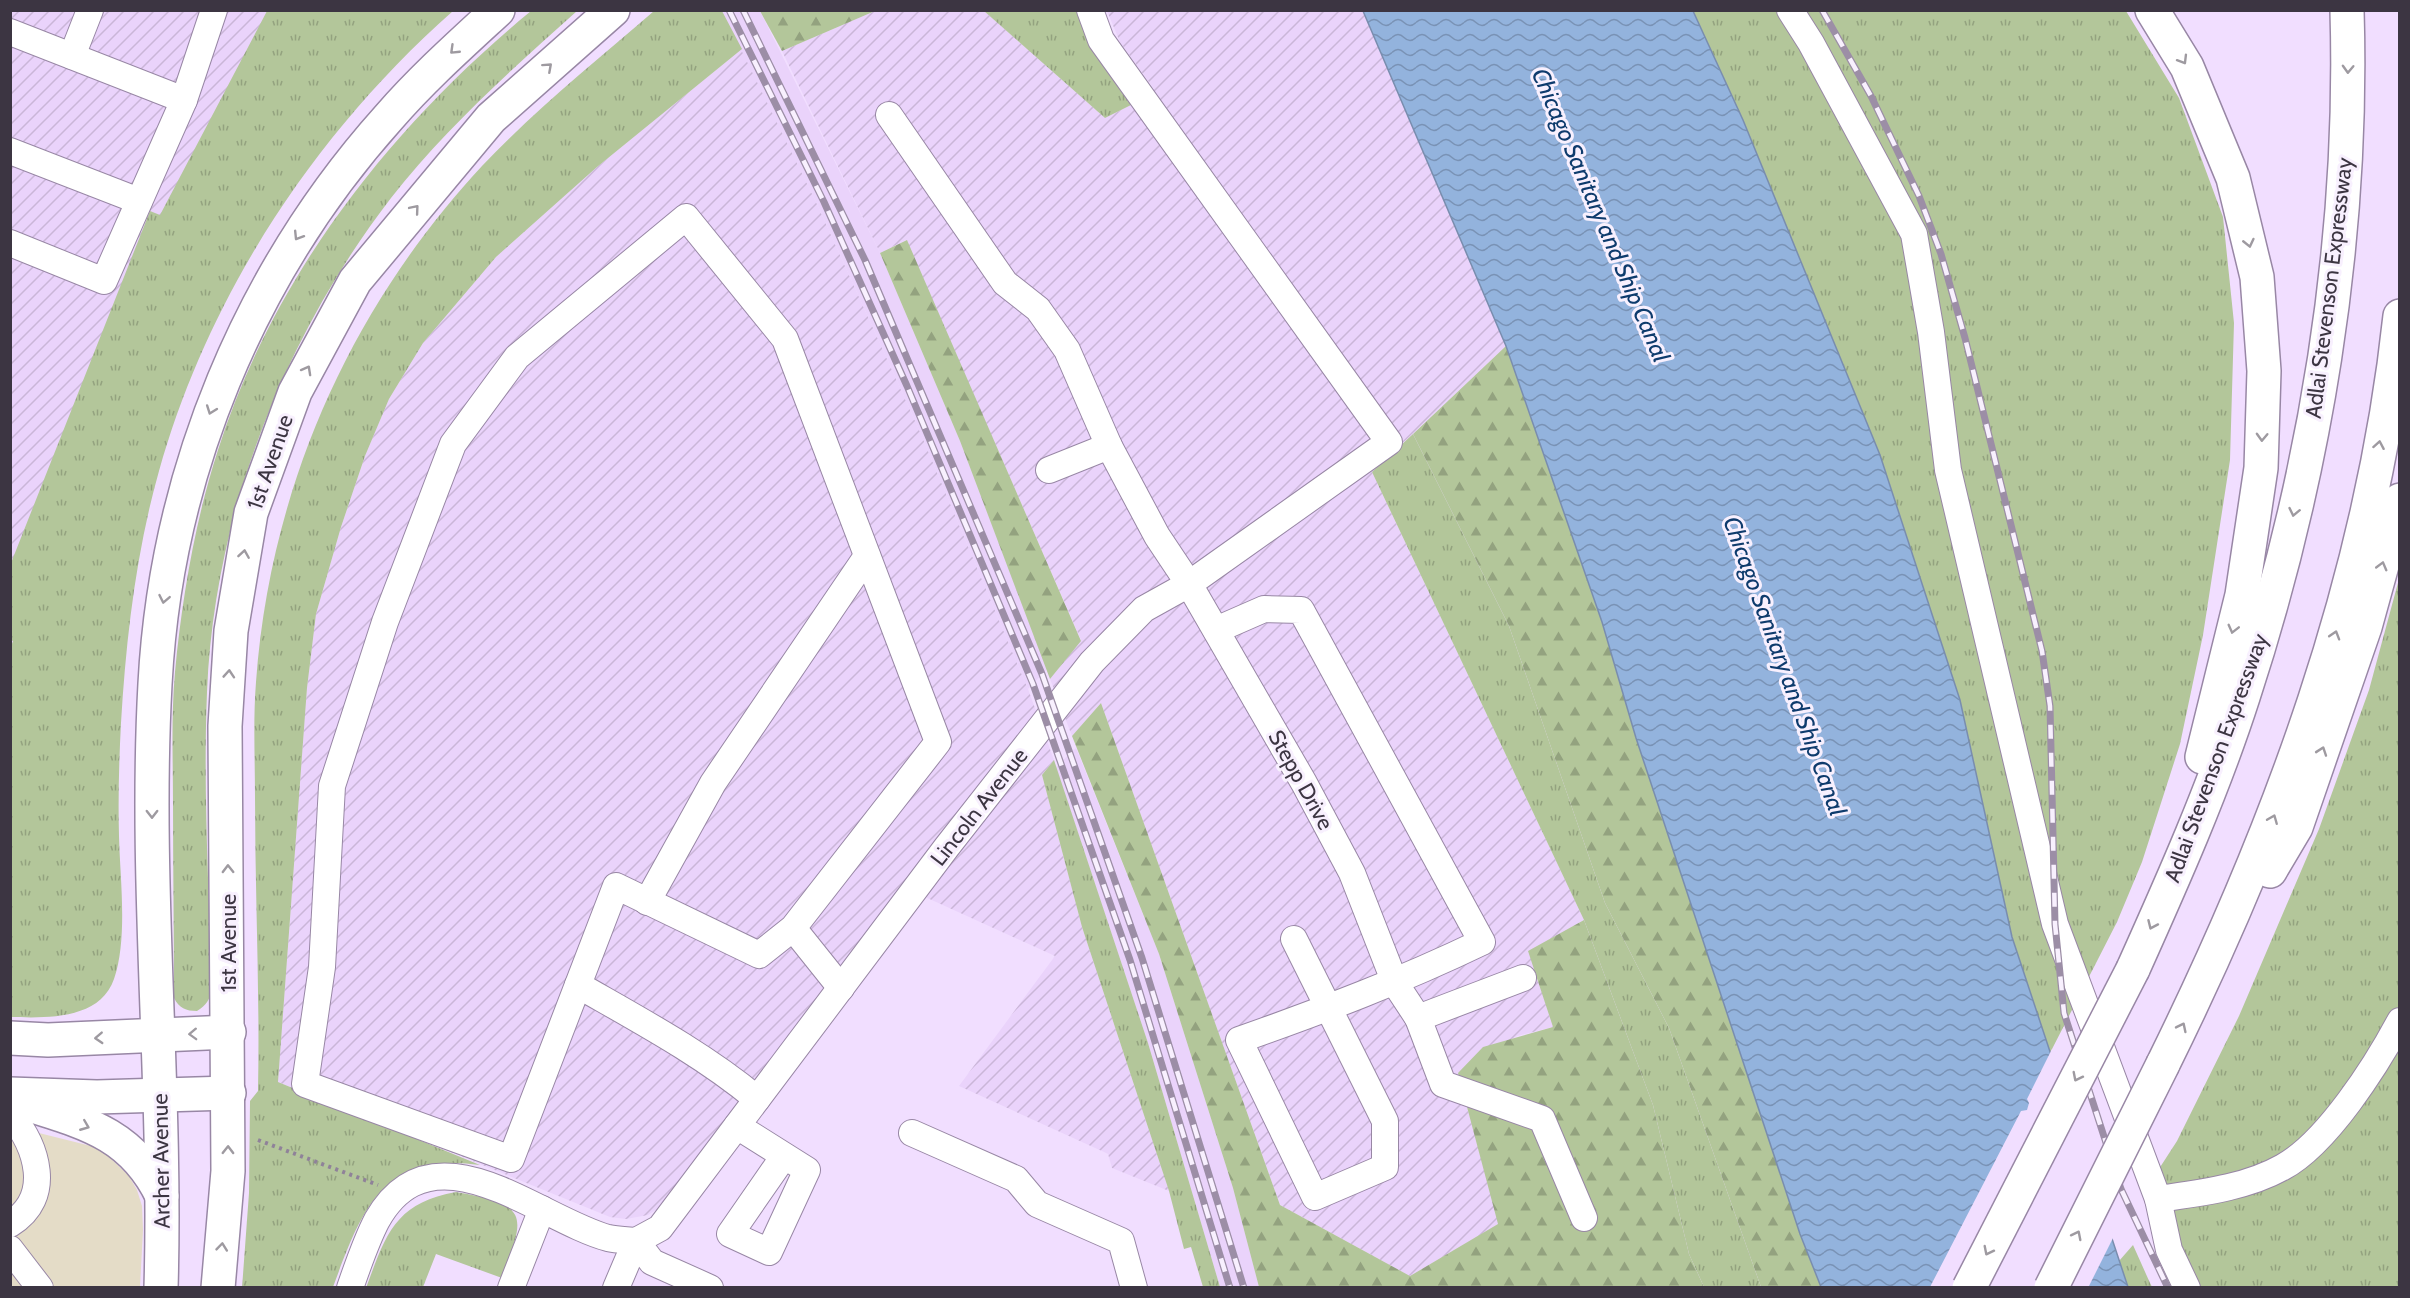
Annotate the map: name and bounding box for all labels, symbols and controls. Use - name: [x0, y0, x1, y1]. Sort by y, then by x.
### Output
- one-way arrow: [451, 43, 461, 54]
- one-way arrow: [2176, 54, 2187, 64]
- one-way arrow: [542, 63, 552, 74]
- water label: Chicago Sanitary and Ship Canal: [1526, 64, 1676, 367]
- one-way arrow: [2341, 64, 2354, 73]
- street label: Adlai Stevenson Expressway: [2300, 156, 2358, 420]
- one-way arrow: [408, 205, 419, 216]
- one-way arrow: [295, 230, 306, 241]
- one-way arrow: [2241, 238, 2254, 248]
- one-way arrow: [300, 366, 311, 376]
- one-way arrow: [206, 405, 219, 415]
- street label: 1st Avenue: [241, 411, 299, 513]
- one-way arrow: [2256, 432, 2268, 441]
- one-way arrow: [2372, 440, 2385, 450]
- one-way arrow: [2288, 506, 2301, 516]
- water label: Chicago Sanitary and Ship Canal: [1717, 512, 1853, 820]
- one-way arrow: [237, 549, 250, 559]
- one-way arrow: [2375, 561, 2387, 571]
- one-way arrow: [158, 594, 171, 604]
- one-way arrow: [2228, 624, 2241, 634]
- street label: Adlai Stevenson Expressway: [2158, 630, 2274, 886]
- one-way arrow: [2328, 630, 2340, 641]
- one-way arrow: [222, 669, 235, 678]
- street label: Stepp Drive: [1263, 725, 1339, 835]
- street label: Lincoln Avenue: [925, 743, 1033, 871]
- one-way arrow: [2315, 746, 2328, 757]
- one-way arrow: [146, 809, 158, 818]
- one-way arrow: [2266, 815, 2278, 826]
- one-way arrow: [222, 864, 234, 873]
- street label: 1st Avenue: [215, 894, 242, 992]
- one-way arrow: [2148, 919, 2160, 930]
- one-way arrow: [2175, 1022, 2186, 1033]
- one-way arrow: [188, 1027, 197, 1040]
- one-way arrow: [94, 1032, 103, 1045]
- one-way arrow: [2073, 1071, 2084, 1082]
- street label: Archer Avenue: [146, 1093, 176, 1229]
- one-way arrow: [79, 1119, 90, 1131]
- one-way arrow: [222, 1145, 234, 1154]
- one-way arrow: [2070, 1231, 2081, 1242]
- one-way arrow: [215, 1242, 228, 1252]
- one-way arrow: [1984, 1244, 1995, 1255]

